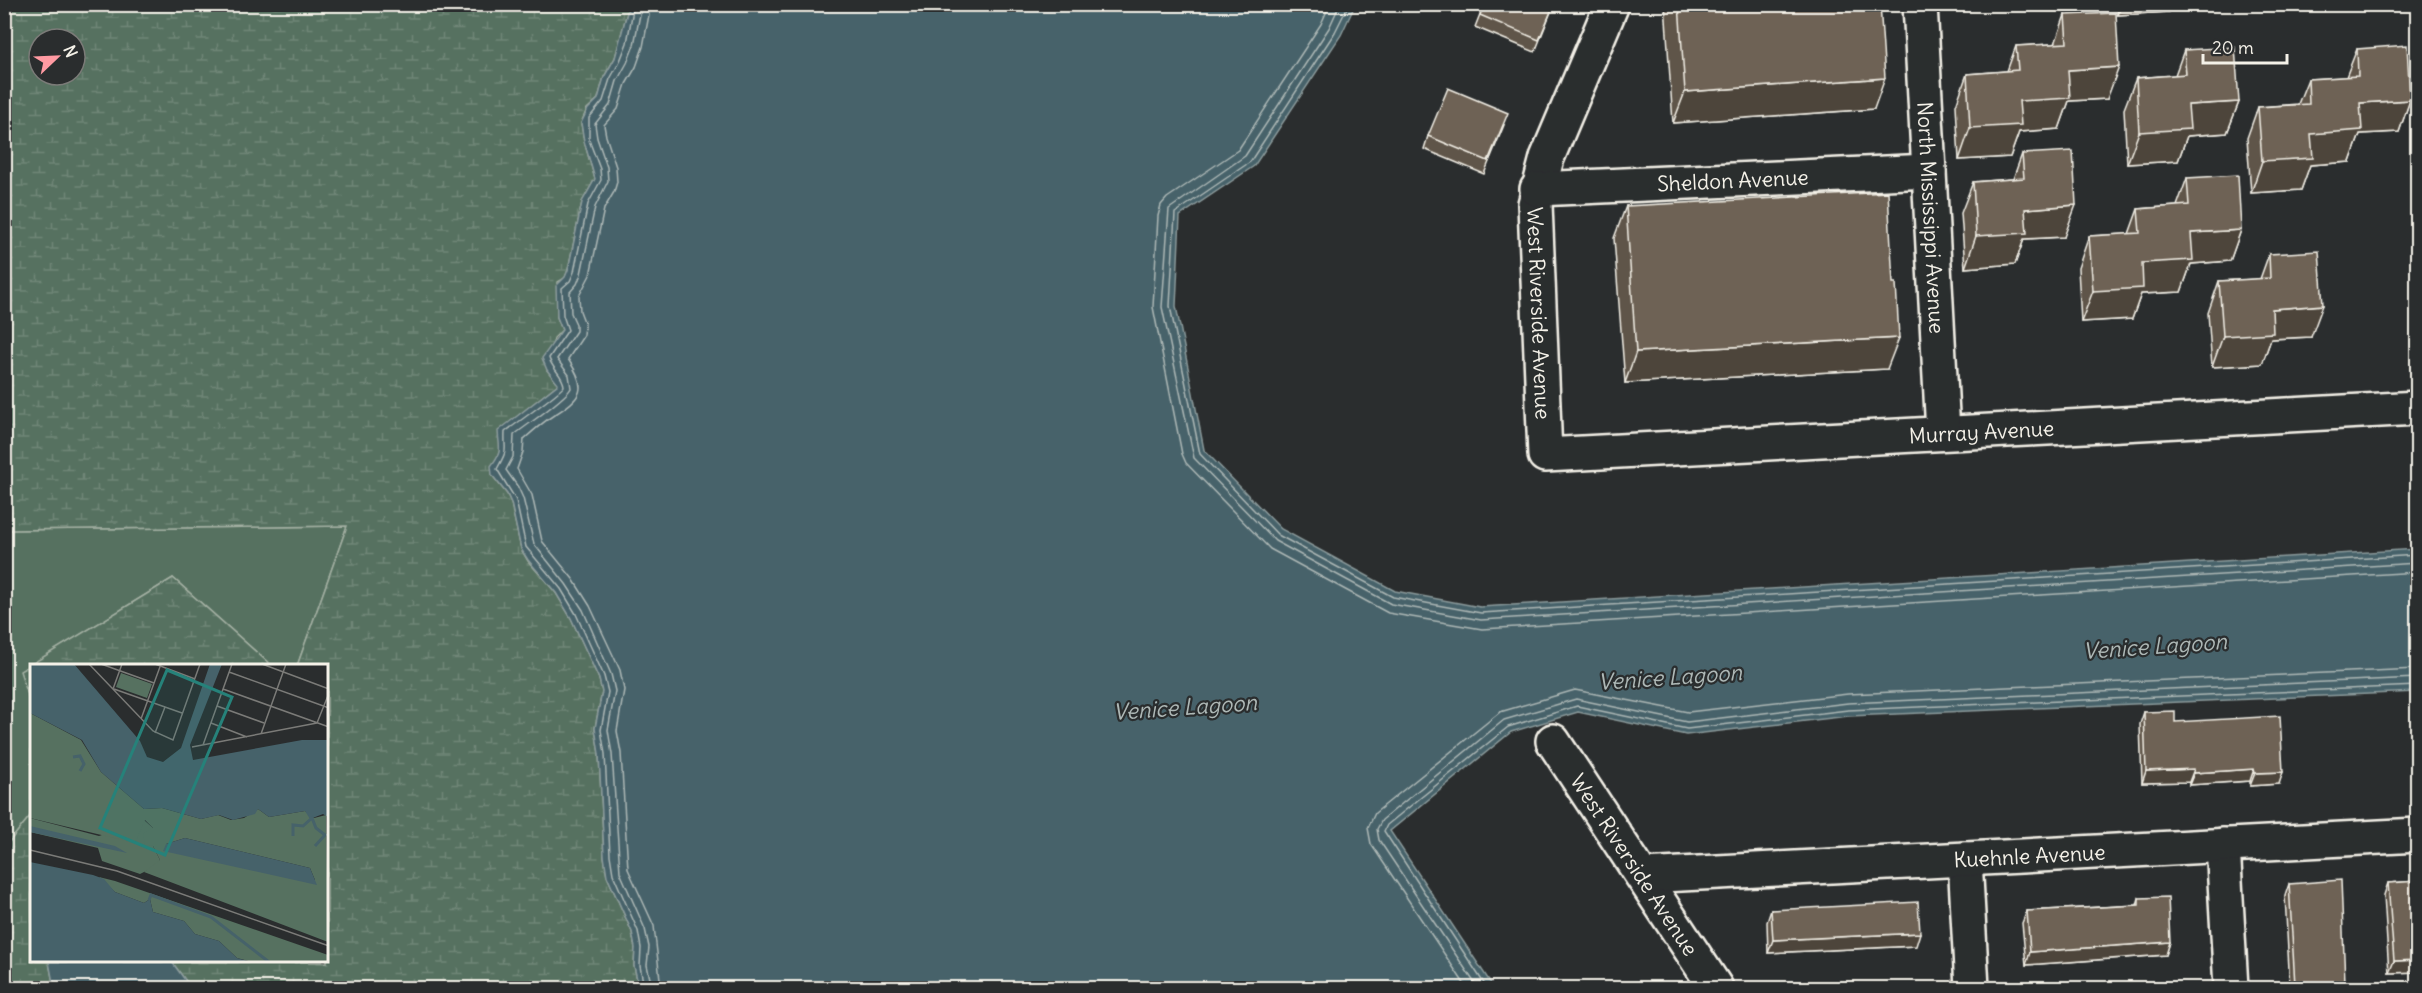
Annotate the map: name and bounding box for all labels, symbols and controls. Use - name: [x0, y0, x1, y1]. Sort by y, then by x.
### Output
- north arrow: [27, 27, 87, 87]
- scale bar: [2203, 27, 2287, 65]
- text: 20 m: [2212, 36, 2254, 59]
- text: N: [59, 42, 82, 60]
- street label: North Mississippi Avenue: [1912, 101, 1951, 334]
- street label: Sheldon Avenue: [1656, 163, 1809, 197]
- street label: West Riverside Avenue: [1522, 206, 1557, 420]
- street label: Murray Avenue: [1908, 414, 2055, 449]
- water label: Venice Lagoon: [2082, 627, 2229, 665]
- water label: Venice Lagoon: [1597, 658, 1744, 696]
- inset map: [30, 664, 328, 963]
- water label: Venice Lagoon: [1112, 688, 1259, 726]
- street label: West Riverside Avenue: [1565, 768, 1704, 961]
- street label: Kuehnle Avenue: [1953, 838, 2106, 873]

